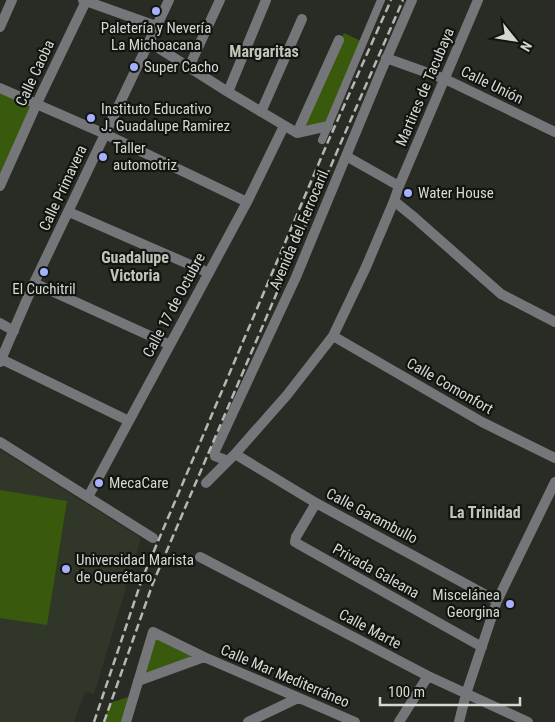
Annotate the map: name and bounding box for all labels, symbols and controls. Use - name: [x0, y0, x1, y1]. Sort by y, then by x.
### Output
- marker: Paletería y Nevería La Michoacana: [150, 5, 162, 17]
- north arrow: [490, 15, 540, 65]
- place label: Paletería y Nevería La Michoacana: [101, 19, 211, 54]
- street label: Martires de Tacubaya: [392, 25, 458, 149]
- street label: Calle Caoba: [12, 37, 58, 109]
- text: N: [517, 39, 535, 54]
- district label: Margaritas: [229, 42, 299, 61]
- place label: Super Cacho: [144, 58, 219, 76]
- marker: Super Cacho: [128, 61, 140, 73]
- street label: Calle Unión: [458, 62, 526, 108]
- place label: Instituto Educativo J. Guadalupe Ramirez: [101, 100, 230, 135]
- marker: Instituto Educativo J. Guadalupe Ramirez: [85, 112, 97, 124]
- place label: Taller automotriz: [113, 139, 177, 174]
- street label: Calle Primavera: [35, 142, 91, 234]
- marker: Taller automotriz: [97, 151, 109, 163]
- street label: Avenida del Ferrocaril: [266, 168, 332, 292]
- place label: Water House: [418, 184, 494, 202]
- marker: Water House: [402, 187, 414, 199]
- district label: Guadalupe Victoria: [101, 248, 169, 285]
- street label: Calle 17 de Octubre: [139, 250, 209, 360]
- marker: El Cuchitril: [38, 266, 50, 278]
- place label: El Cuchitril: [12, 280, 76, 298]
- street label: Calle Comonfort: [404, 354, 496, 418]
- place label: MecaCare: [109, 474, 169, 492]
- marker: MecaCare: [93, 477, 105, 489]
- street label: Calle Garambullo: [323, 484, 421, 548]
- district label: La Trinidad: [449, 503, 521, 522]
- street label: Privada Galeana: [330, 540, 422, 602]
- place label: Universidad Marista de Querétaro: [76, 551, 194, 586]
- marker: Universidad Marista de Querétaro: [60, 563, 72, 575]
- place label: Miscelánea Georgina: [432, 586, 500, 621]
- marker: Miscelánea Georgina: [504, 598, 516, 610]
- street label: Calle Marte: [336, 605, 404, 653]
- street label: Calle Mar Mediterráneo: [218, 641, 352, 711]
- scale bar: [380, 674, 520, 706]
- text: 100 m: [388, 683, 425, 701]

